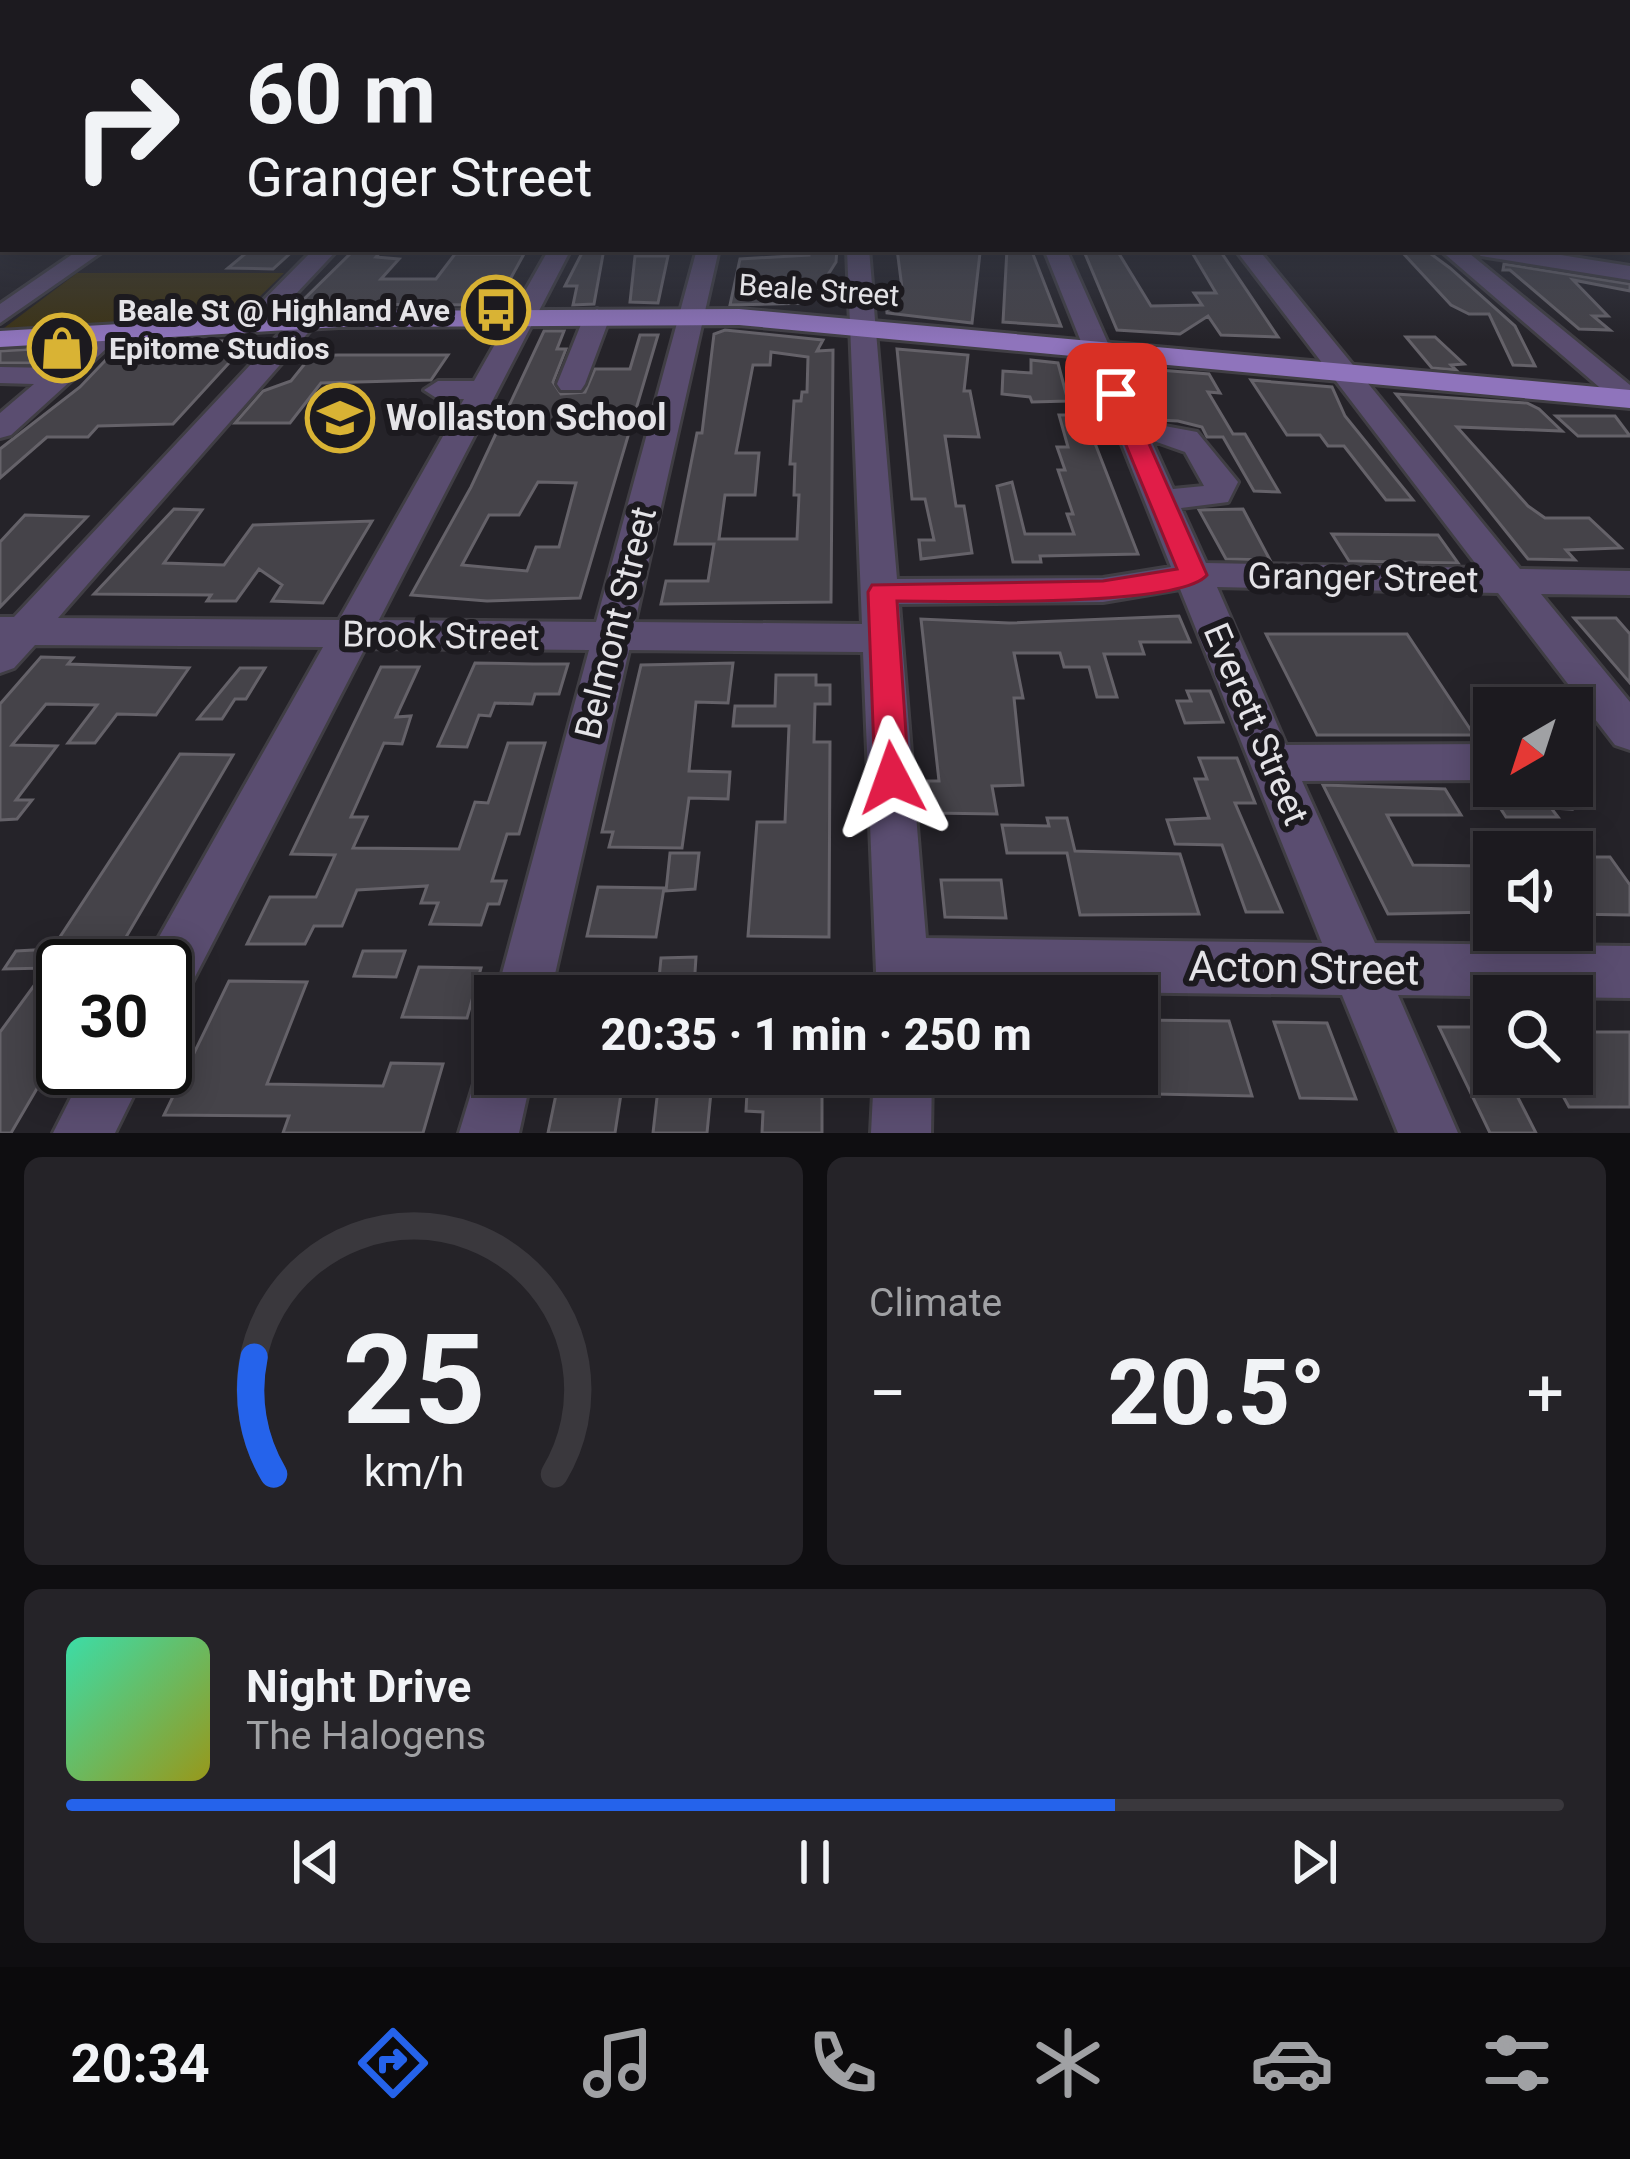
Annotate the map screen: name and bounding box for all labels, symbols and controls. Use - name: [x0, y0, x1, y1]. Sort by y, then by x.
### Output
- text: 60 m: [246, 45, 436, 144]
- icon: right: [48, 48, 204, 204]
- text: Granger Street: [246, 146, 592, 209]
- street label: Beale Street: [738, 267, 900, 313]
- bus stop icon: Beale St @ Highland Ave: [461, 275, 531, 345]
- place label: Beale St @ Highland Ave: [118, 293, 450, 328]
- shop icon: Epitome Studios: [27, 313, 97, 383]
- place label: Epitome Studios: [109, 331, 330, 366]
- pin: [1065, 343, 1167, 445]
- icon: arrive: [1083, 361, 1149, 427]
- school or university icon: Wollaston School: [305, 383, 375, 453]
- place label: Wollaston School: [386, 397, 667, 439]
- street label: Belmont Street: [567, 502, 665, 744]
- street label: Granger Street: [1247, 555, 1479, 601]
- street label: Brook Street: [342, 613, 540, 659]
- street label: Everett Street: [1195, 617, 1317, 831]
- north arrow: [1473, 687, 1593, 807]
- map controls: [1473, 687, 1593, 1095]
- position arrow: [829, 715, 955, 841]
- button: sound: [1473, 831, 1593, 951]
- speed limit sign: 30: [36, 939, 192, 1095]
- street label: Acton Street: [1188, 941, 1420, 995]
- button: search: [1473, 975, 1593, 1095]
- text: 20:35 · 1 min · 250 m: [600, 1008, 1032, 1061]
- text: Climate: [869, 1280, 1002, 1326]
- text: 25: [342, 1307, 485, 1453]
- text: 20.5°: [1108, 1341, 1326, 1446]
- text: −: [869, 1355, 907, 1432]
- text: +: [1527, 1355, 1564, 1432]
- text: km/h: [363, 1446, 464, 1496]
- text: Night Drive: [246, 1660, 471, 1713]
- text: The Halogens: [246, 1713, 486, 1759]
- icon: previous: [283, 1829, 349, 1895]
- icon: pause: [782, 1829, 848, 1895]
- icon: next: [1281, 1829, 1347, 1895]
- icon: directions: [351, 2021, 435, 2105]
- icon: music: [576, 2021, 660, 2105]
- icon: phone: [801, 2021, 885, 2105]
- icon: climate: [1026, 2021, 1110, 2105]
- icon: car: [1250, 2021, 1334, 2105]
- icon: filters: [1475, 2021, 1559, 2105]
- text: 20:34: [70, 2032, 210, 2095]

